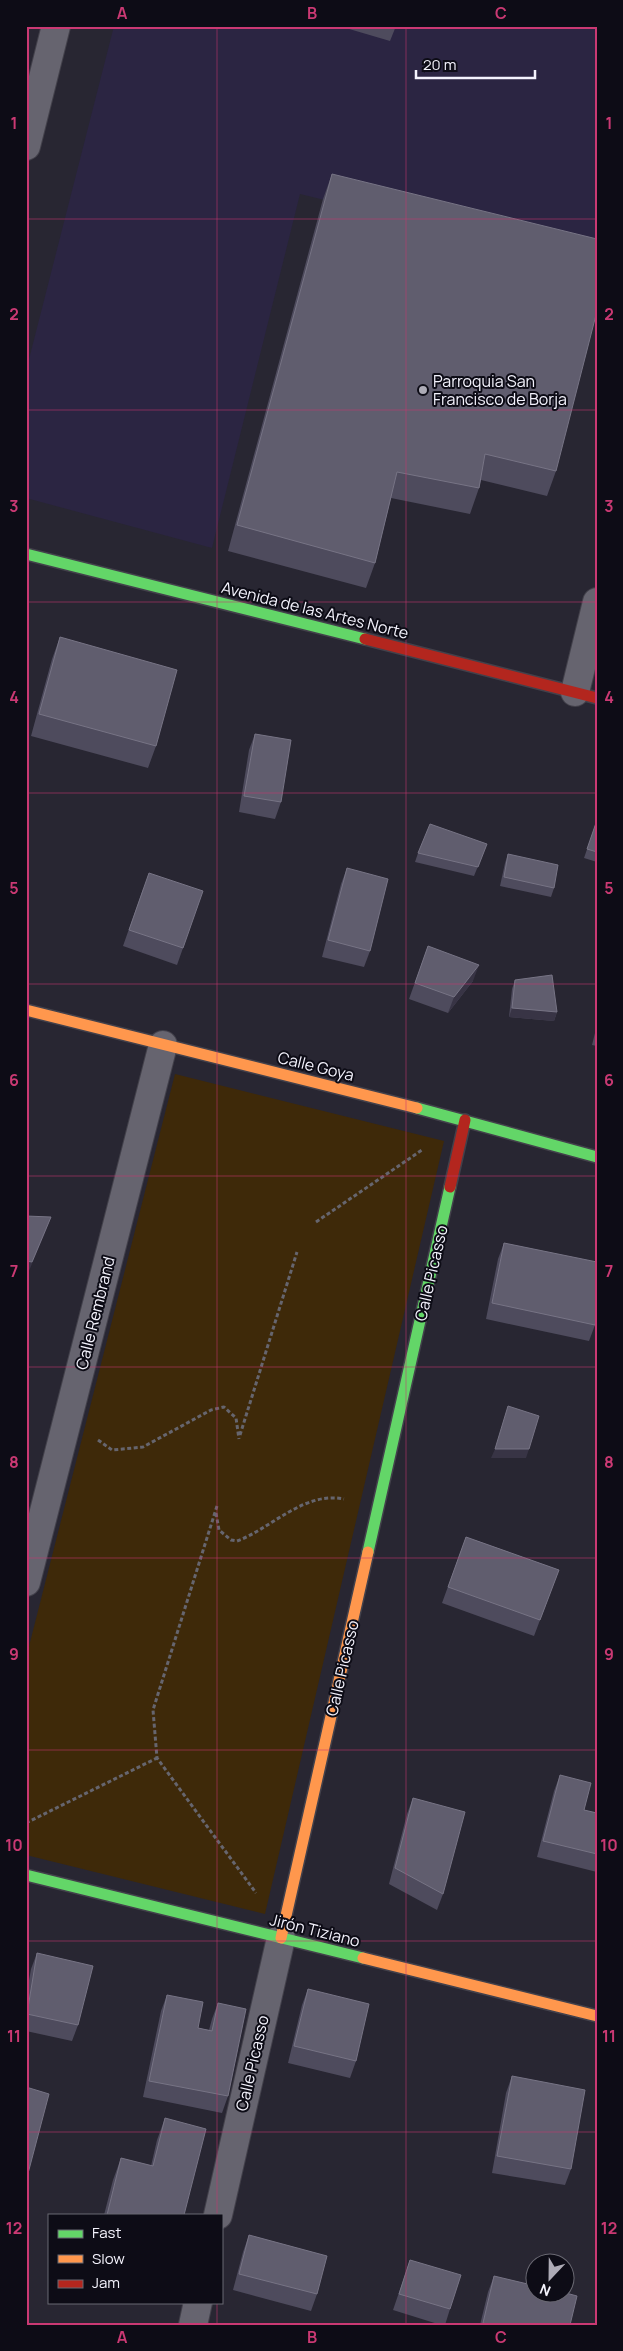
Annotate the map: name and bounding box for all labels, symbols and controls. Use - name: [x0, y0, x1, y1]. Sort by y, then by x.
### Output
- text: A: [117, 2, 128, 24]
- text: B: [307, 2, 317, 24]
- text: C: [495, 2, 507, 24]
- scale bar: [416, 48, 534, 80]
- text: 20 m: [423, 54, 456, 75]
- text: 1: [10, 112, 18, 134]
- text: 1: [605, 112, 613, 134]
- text: 2: [9, 303, 19, 325]
- text: 2: [604, 303, 614, 325]
- place label: Parroquia San Francisco de Borja: [433, 370, 567, 410]
- marker: Parroquia San Francisco de Borja: [417, 384, 429, 396]
- text: 3: [9, 495, 19, 517]
- text: 3: [604, 495, 614, 517]
- street label: Avenida de las Artes Norte: [219, 576, 411, 644]
- text: 4: [9, 686, 19, 708]
- text: 4: [604, 686, 614, 708]
- text: 5: [9, 877, 19, 899]
- text: 5: [604, 877, 614, 899]
- street label: Calle Goya: [276, 1046, 356, 1086]
- text: 6: [9, 1069, 19, 1091]
- text: 6: [604, 1069, 614, 1091]
- street label: Calle Picasso: [409, 1223, 453, 1323]
- street label: Calle Rembrand: [70, 1254, 120, 1372]
- text: 7: [10, 1260, 18, 1282]
- text: 7: [605, 1260, 613, 1282]
- text: 8: [9, 1451, 19, 1473]
- text: 8: [604, 1451, 614, 1473]
- street label: Calle Picasso: [320, 1618, 364, 1718]
- text: 9: [9, 1643, 19, 1665]
- text: 9: [604, 1643, 614, 1665]
- text: 10: [5, 1834, 23, 1856]
- text: 10: [600, 1834, 618, 1856]
- street label: Jirón Tiziano: [268, 1908, 362, 1952]
- street label: Calle Picasso: [230, 2013, 274, 2113]
- text: 11: [7, 2025, 21, 2047]
- text: 11: [602, 2025, 616, 2047]
- legend: [48, 2214, 222, 2304]
- text: 12: [6, 2217, 22, 2239]
- text: 12: [601, 2217, 617, 2239]
- text: Fast: [92, 2222, 121, 2243]
- text: Slow: [92, 2248, 125, 2269]
- north arrow: [526, 2254, 576, 2304]
- text: Jam: [92, 2272, 120, 2293]
- text: N: [537, 2280, 553, 2301]
- text: A: [117, 2326, 128, 2348]
- text: B: [307, 2326, 317, 2348]
- text: C: [495, 2326, 507, 2348]

